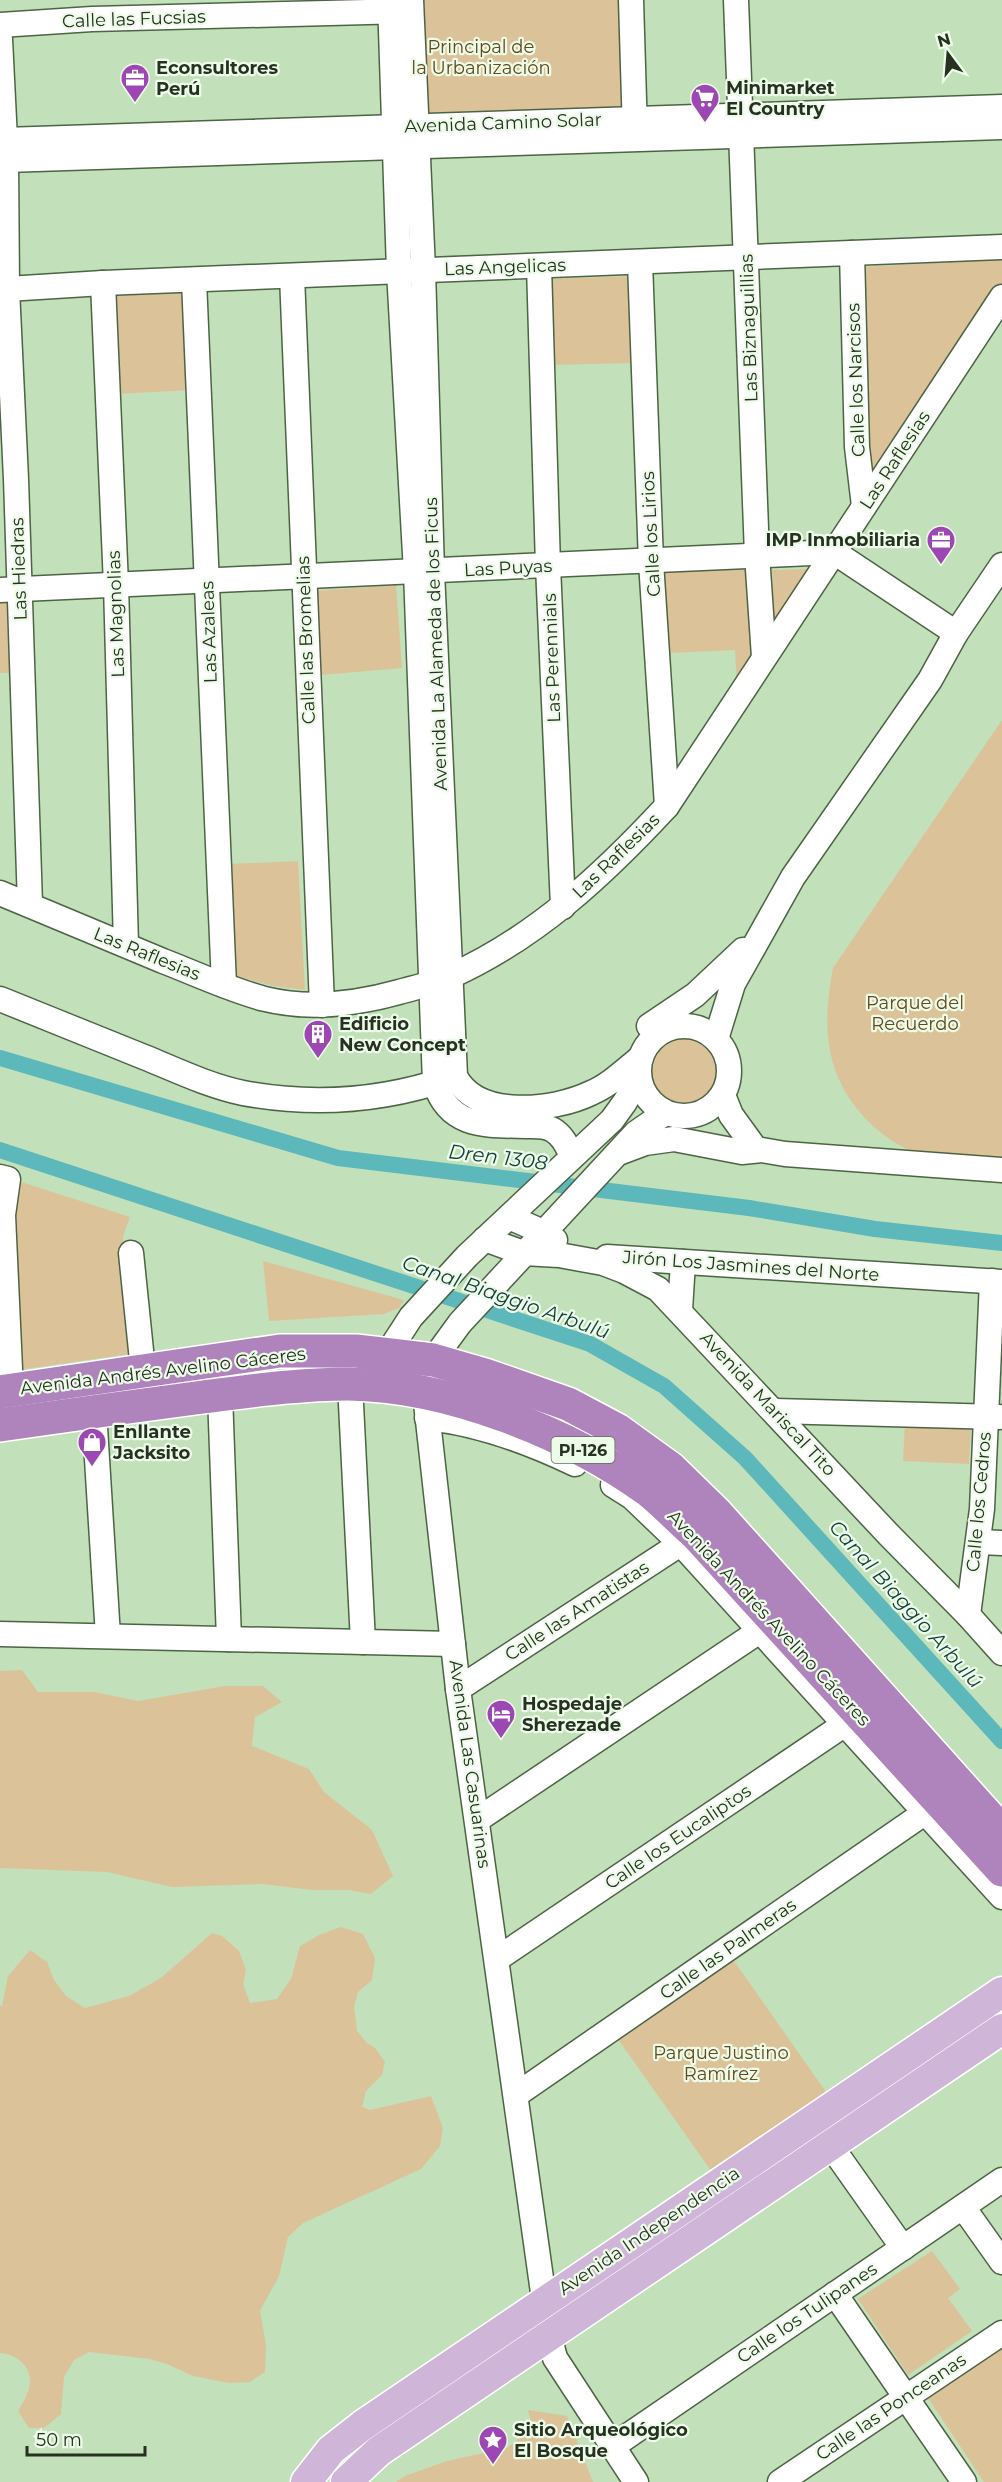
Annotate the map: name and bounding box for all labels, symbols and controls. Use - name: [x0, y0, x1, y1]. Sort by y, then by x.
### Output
- street label: Calle las Fucsias: [62, 5, 206, 33]
- north arrow: [918, 24, 978, 84]
- text: N: [935, 29, 953, 51]
- park label: Principal de la Urbanización: [411, 36, 551, 79]
- place label: Econsultores Perú: [156, 57, 278, 100]
- office icon: Econsultores Perú: [119, 62, 151, 104]
- place label: Minimarket El Country: [726, 77, 835, 120]
- supermarket icon: Minimarket El Country: [689, 82, 721, 124]
- street label: Avenida Camino Solar: [404, 109, 602, 137]
- street label: Las Biznaguillias: [735, 253, 763, 403]
- street label: Las Angelicas: [444, 254, 567, 280]
- street label: Calle los Narcisos: [842, 302, 870, 457]
- street label: Las Raflesias: [855, 406, 935, 513]
- street label: Calle los Lirios: [637, 471, 665, 597]
- street label: Avenida La Alameda de los Ficus: [420, 497, 452, 791]
- street label: Las Hiedras: [6, 517, 32, 621]
- office icon: IMP Inmobiliaria: [925, 524, 957, 566]
- place label: IMP Inmobiliaria: [766, 529, 920, 551]
- street label: Las Magnolias: [103, 550, 129, 678]
- street label: Calle las Bromelias: [292, 555, 320, 725]
- street label: Las Puyas: [463, 555, 553, 581]
- street label: Las Azaleas: [196, 580, 222, 684]
- street label: Las Perennials: [539, 593, 565, 723]
- street label: Las Raflesias: [568, 809, 664, 903]
- street label: Las Raflesias: [90, 923, 204, 985]
- park label: Parque del Recuerdo: [866, 992, 964, 1035]
- place label: Edificio New Concept: [339, 1013, 466, 1056]
- building icon: Edificio New Concept: [302, 1018, 334, 1060]
- water label: Dren 1308: [447, 1139, 549, 1175]
- street label: Jirón Los Jasmines del Norte: [621, 1246, 880, 1286]
- water label: Canal Biaggio Arbulú: [399, 1250, 613, 1344]
- street label: Avenida Mariscal Tito: [695, 1327, 841, 1481]
- street label: Avenida Andrés Avelino Cáceres: [19, 1343, 307, 1399]
- place label: Enllante Jacksito: [112, 1421, 191, 1464]
- shop icon: Enllante Jacksito: [76, 1426, 108, 1468]
- street label: Calle los Cedros: [962, 1431, 996, 1573]
- road number: PI-126: [552, 1437, 614, 1463]
- street label: Avenida Andrés Avelino Cáceres: [663, 1505, 875, 1731]
- water label: Canal Biaggio Arbulú: [824, 1515, 988, 1693]
- street label: Calle las Amatistas: [501, 1556, 653, 1666]
- street label: Avenida Las Casuarinas: [444, 1658, 496, 1870]
- place label: Hospedaje Sherezade: [522, 1693, 622, 1736]
- hotel icon: Hospedaje Sherezade: [485, 1698, 517, 1740]
- street label: Calle los Eucaliptos: [601, 1780, 756, 1894]
- street label: Calle las Palmeras: [656, 1894, 801, 2004]
- park label: Parque Justino Ramírez: [653, 2042, 789, 2085]
- street label: Avenida Independencia: [554, 2162, 744, 2300]
- street label: Calle los Tulipanes: [733, 2258, 882, 2368]
- street label: Calle las Ponceanas: [812, 2348, 970, 2465]
- scale bar: [27, 2419, 146, 2457]
- place label: Sitio Arqueológico El Bosque: [514, 2419, 688, 2462]
- place icon: Sitio Arqueológico El Bosque: [477, 2424, 509, 2466]
- text: 50 m: [36, 2429, 82, 2451]

